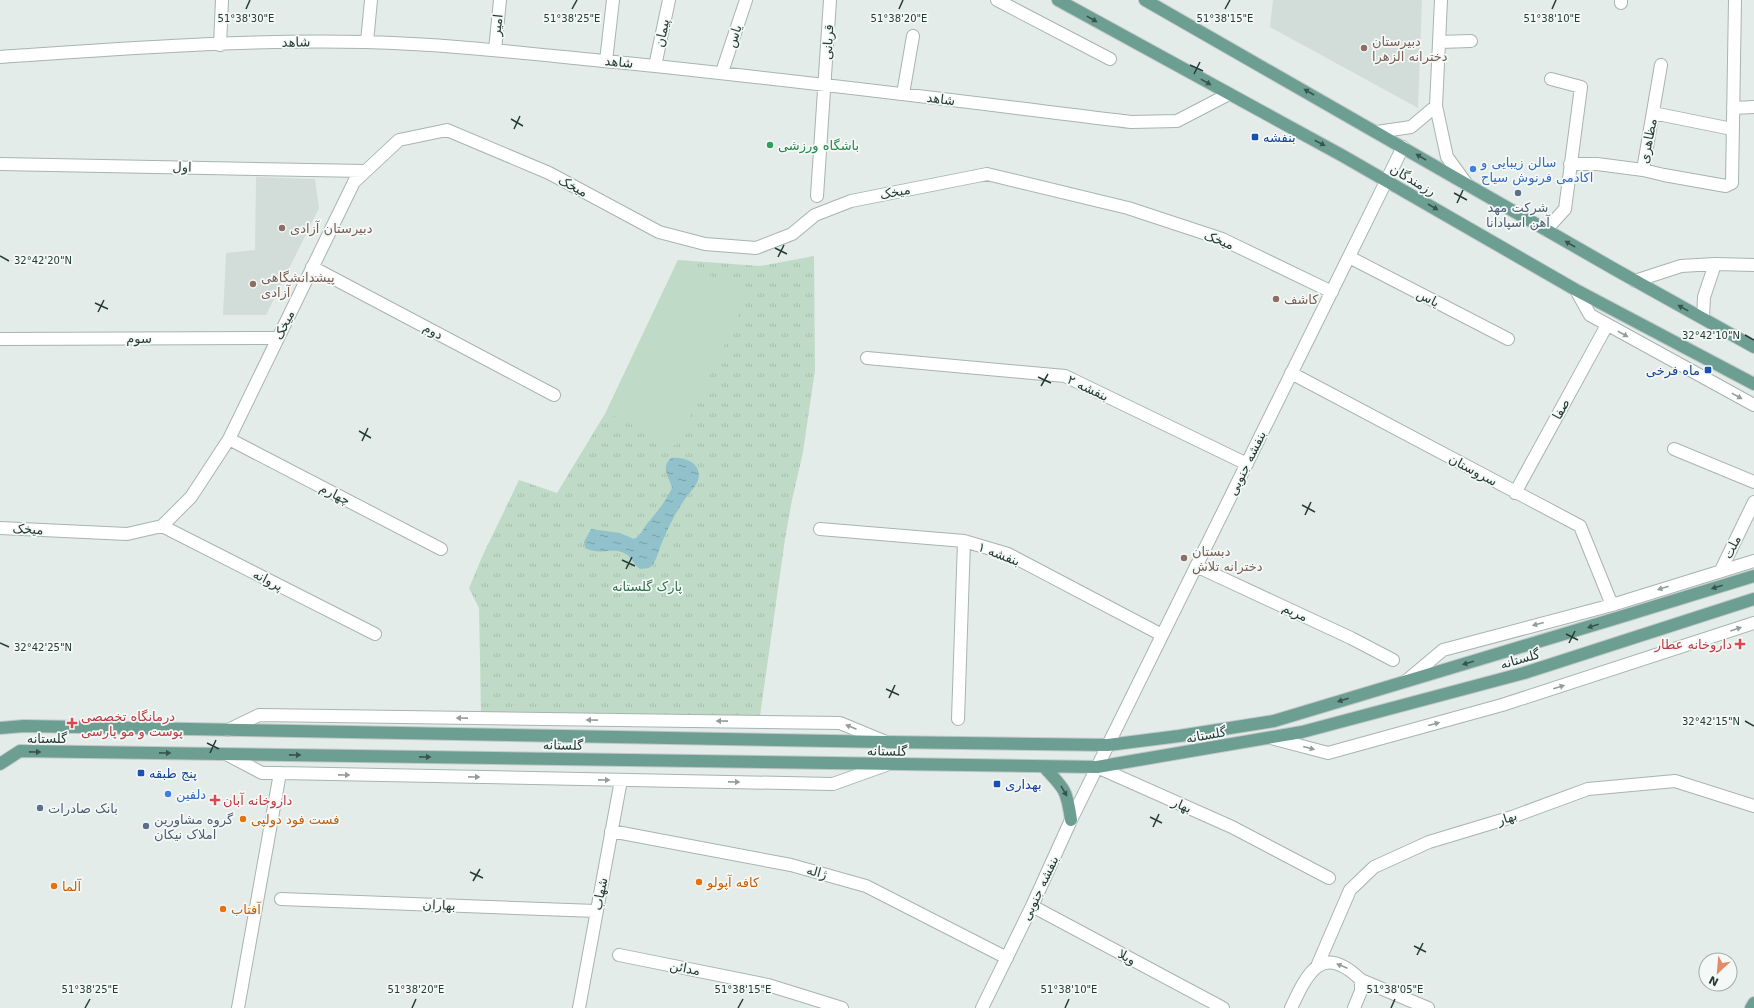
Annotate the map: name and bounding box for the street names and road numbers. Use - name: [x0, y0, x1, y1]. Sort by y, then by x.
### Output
- street label: امیر: [488, 13, 507, 38]
- street label: پیمان: [652, 17, 672, 49]
- street label: یاس: [723, 22, 746, 50]
- street label: قربانی: [820, 24, 837, 60]
- street label: شاهد: [282, 34, 310, 50]
- street label: شاهد: [604, 53, 634, 71]
- street label: شاهد: [926, 90, 956, 108]
- street label: مظاهری: [1636, 117, 1661, 165]
- street label: اول: [172, 159, 192, 176]
- street label: رزمندگان: [1387, 161, 1438, 200]
- street label: میخک: [556, 172, 590, 200]
- street label: میخک: [878, 182, 912, 202]
- street label: میخک: [1202, 227, 1236, 253]
- street label: یاس: [1414, 286, 1442, 311]
- street label: میخک: [270, 308, 298, 342]
- street label: دوم: [420, 320, 446, 343]
- street label: سوم: [126, 331, 152, 347]
- street label: بنفشه ۲: [1065, 372, 1111, 404]
- street label: صفا: [1549, 396, 1573, 422]
- street label: بنفشه جنوبی: [1225, 428, 1270, 498]
- street label: سروستان: [1446, 451, 1500, 490]
- street label: چهارم: [317, 480, 353, 509]
- street label: میخک: [12, 521, 44, 537]
- street label: ملت: [1720, 533, 1744, 561]
- street label: بنفشه ۱: [976, 539, 1022, 569]
- street label: پروانه: [250, 566, 286, 595]
- street label: مریم: [1279, 600, 1310, 625]
- street label: گلستانه: [1498, 646, 1542, 672]
- street label: گلستانه: [1185, 724, 1228, 746]
- street label: گلستانه: [27, 731, 68, 746]
- street label: گلستانه: [543, 737, 584, 753]
- street label: گلستانه: [867, 743, 908, 759]
- street label: بهار: [1169, 794, 1194, 817]
- street label: بهار: [1494, 808, 1519, 829]
- street label: بنفشه جنوبی: [1018, 853, 1062, 923]
- street label: ژاله: [805, 862, 829, 883]
- street label: شهاب: [589, 876, 612, 912]
- street label: بهاران: [422, 897, 456, 914]
- street label: ویلا: [1115, 946, 1138, 969]
- street label: مدائن: [668, 958, 702, 979]

